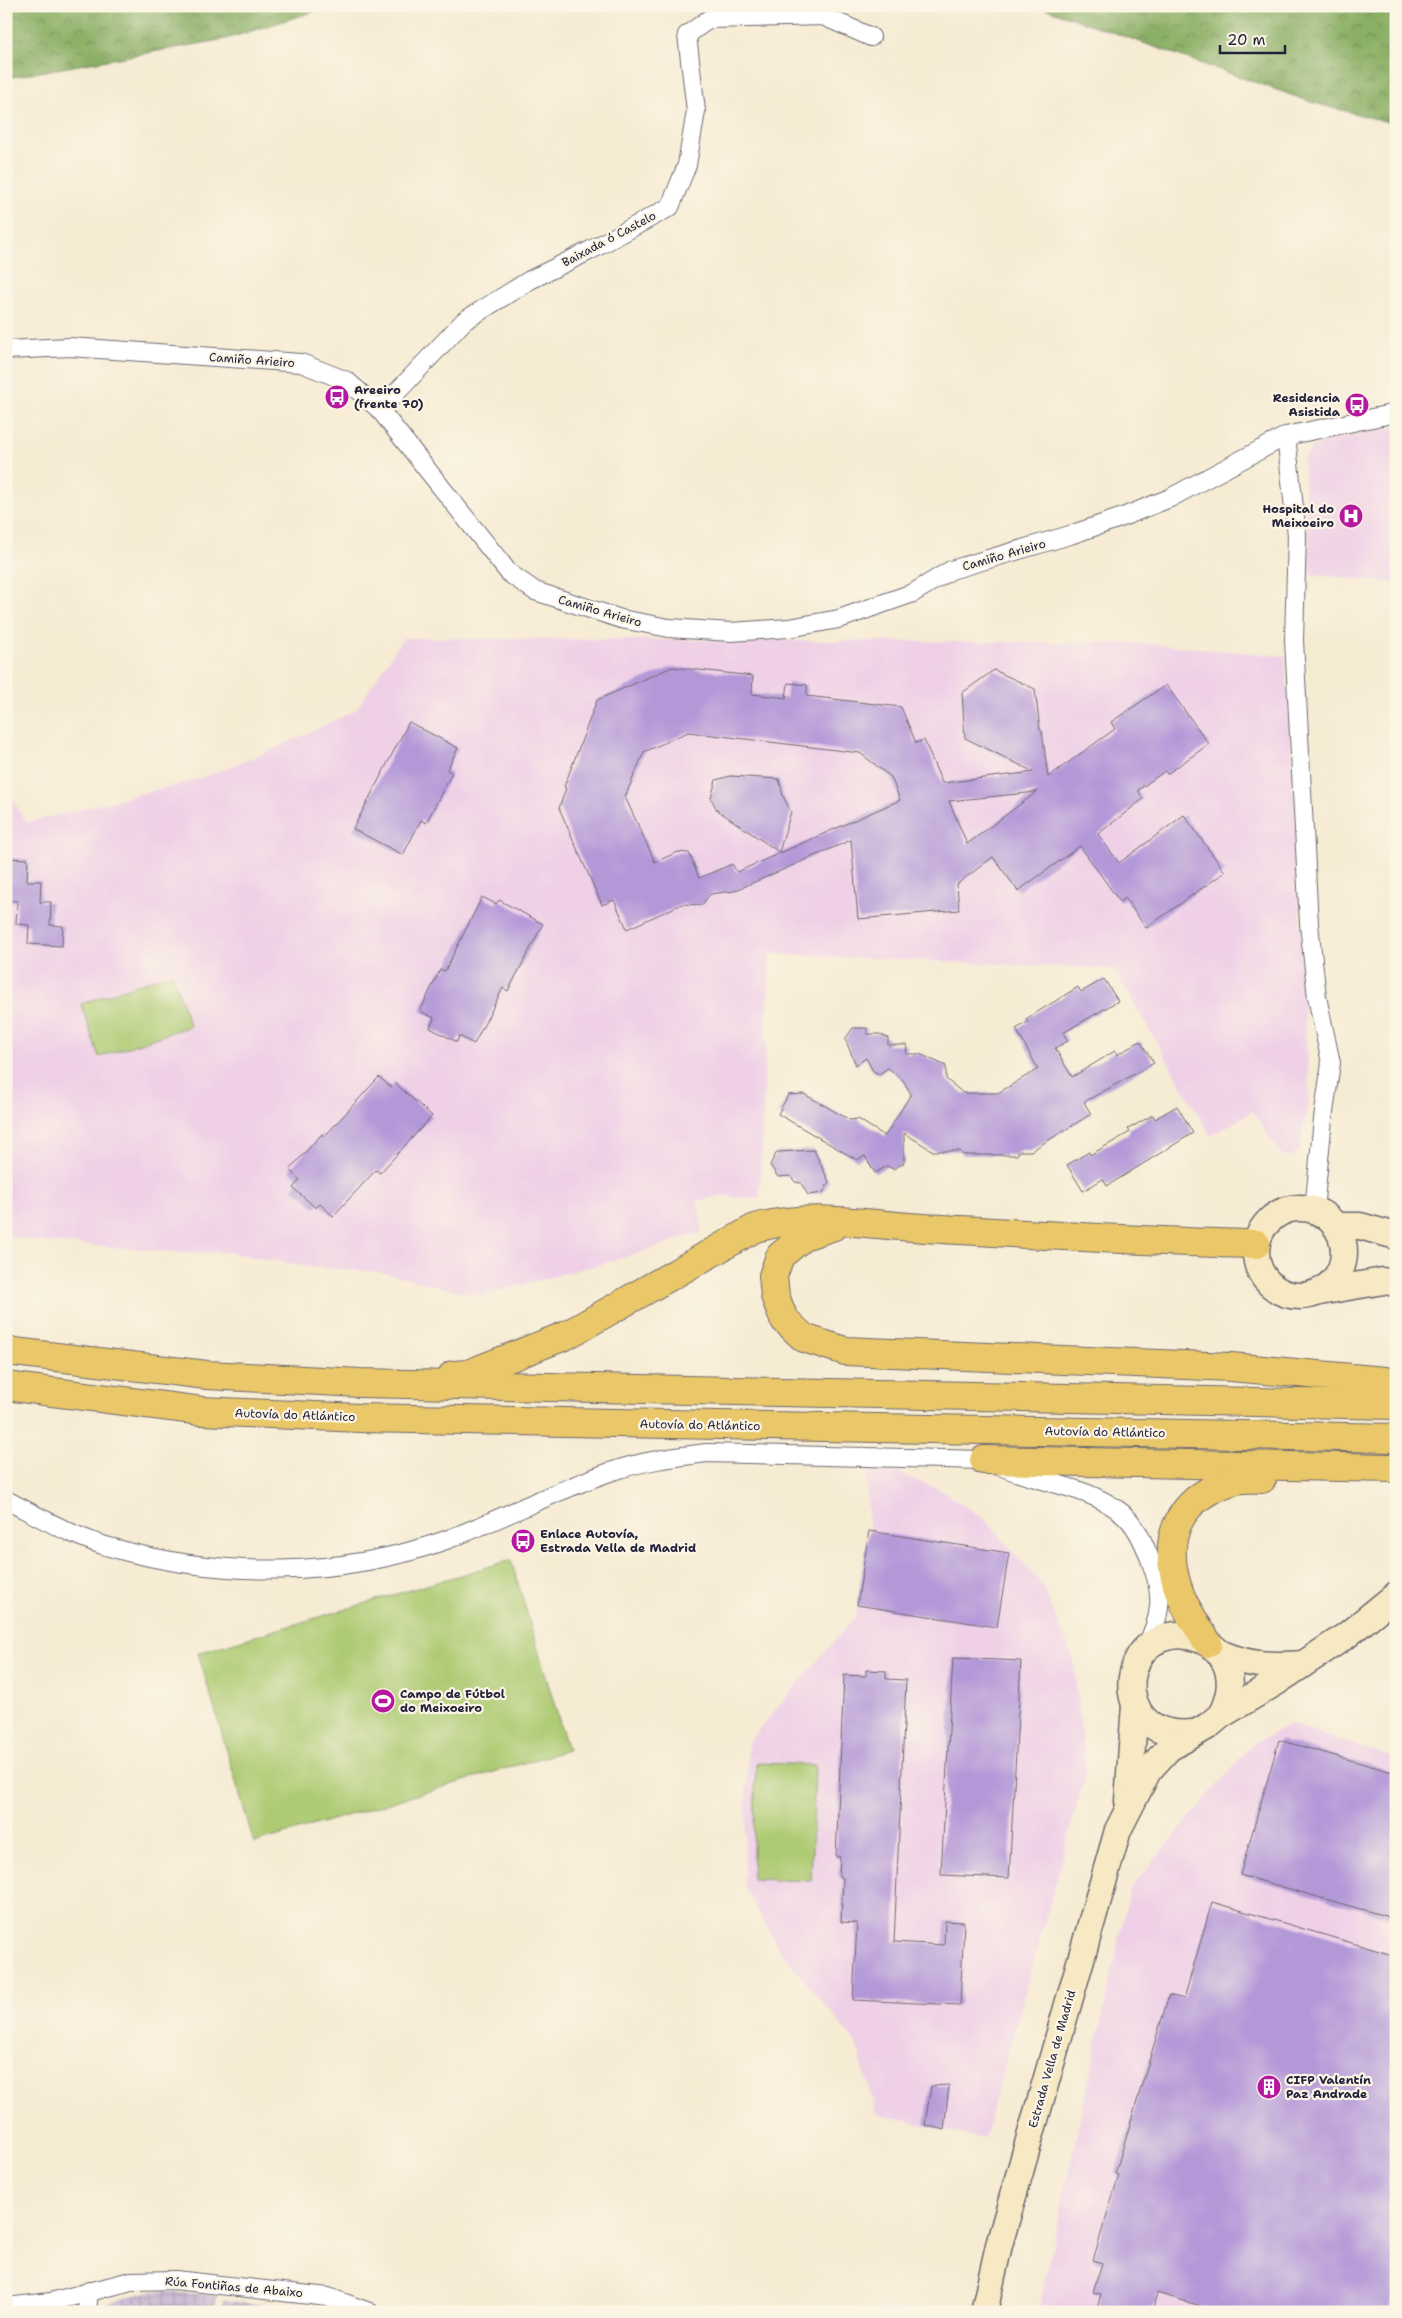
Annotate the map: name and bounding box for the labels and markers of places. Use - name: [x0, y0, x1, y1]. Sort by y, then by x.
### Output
- place label: Areeiro (frente 70): [354, 382, 424, 412]
- bus stop icon: Areeiro (frente 70): [324, 384, 350, 410]
- place label: Residencia Asistida: [1273, 390, 1341, 420]
- bus stop icon: Residencia Asistida: [1344, 392, 1370, 418]
- place label: Hospital do Meixoeiro: [1262, 501, 1334, 531]
- hospital icon: Hospital do Meixoeiro: [1338, 503, 1364, 529]
- place label: Enlace Autovía, Estrada Vella de Madrid: [540, 1526, 696, 1556]
- bus stop icon: Enlace Autovía, Estrada Vella de Madrid: [510, 1528, 536, 1554]
- place label: Campo de Fútbol do Meixoeiro: [400, 1686, 505, 1716]
- sports icon: Campo de Fútbol do Meixoeiro: [370, 1688, 396, 1714]
- place label: CIFP Valentín Paz Andrade: [1286, 2072, 1371, 2102]
- building icon: CIFP Valentín Paz Andrade: [1256, 2074, 1282, 2100]

